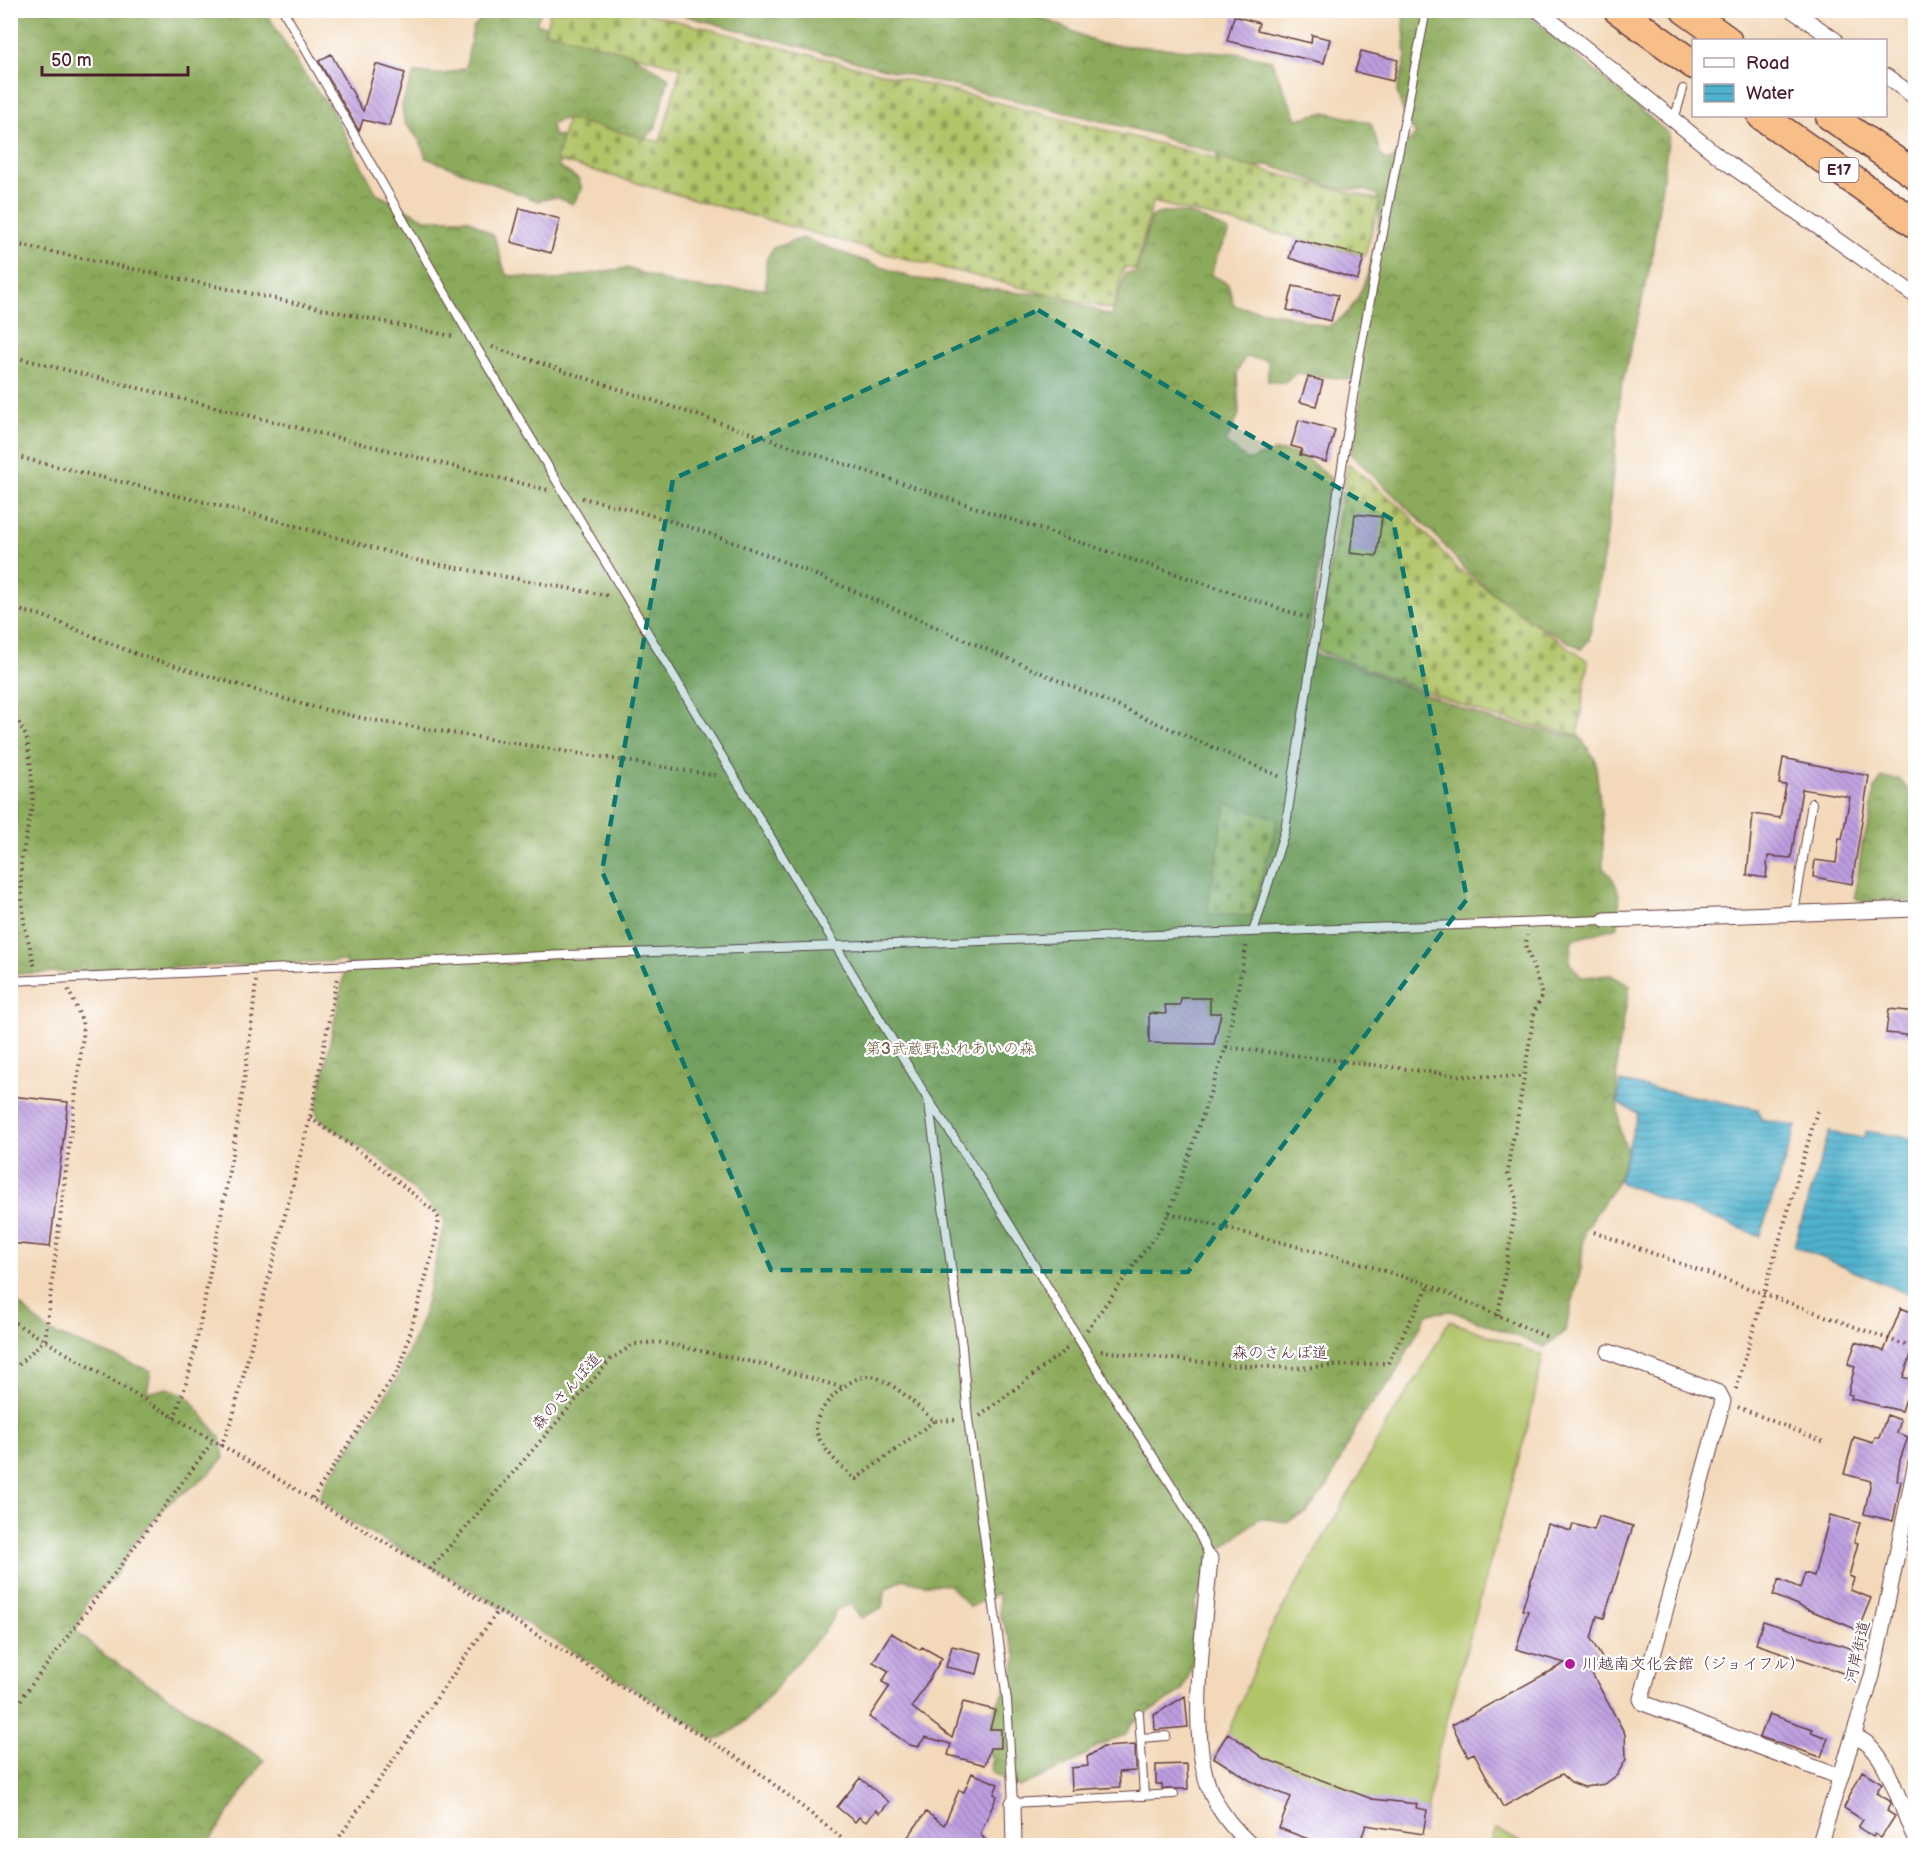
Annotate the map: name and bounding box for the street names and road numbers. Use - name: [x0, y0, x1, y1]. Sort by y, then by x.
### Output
- road number: E17: [1820, 158, 1858, 182]
- street label: 森のさんぽ道: [1232, 1344, 1328, 1363]
- street label: 森のさんぽ道: [528, 1350, 606, 1434]
- street label: 河岸街道: [1842, 1619, 1874, 1685]

